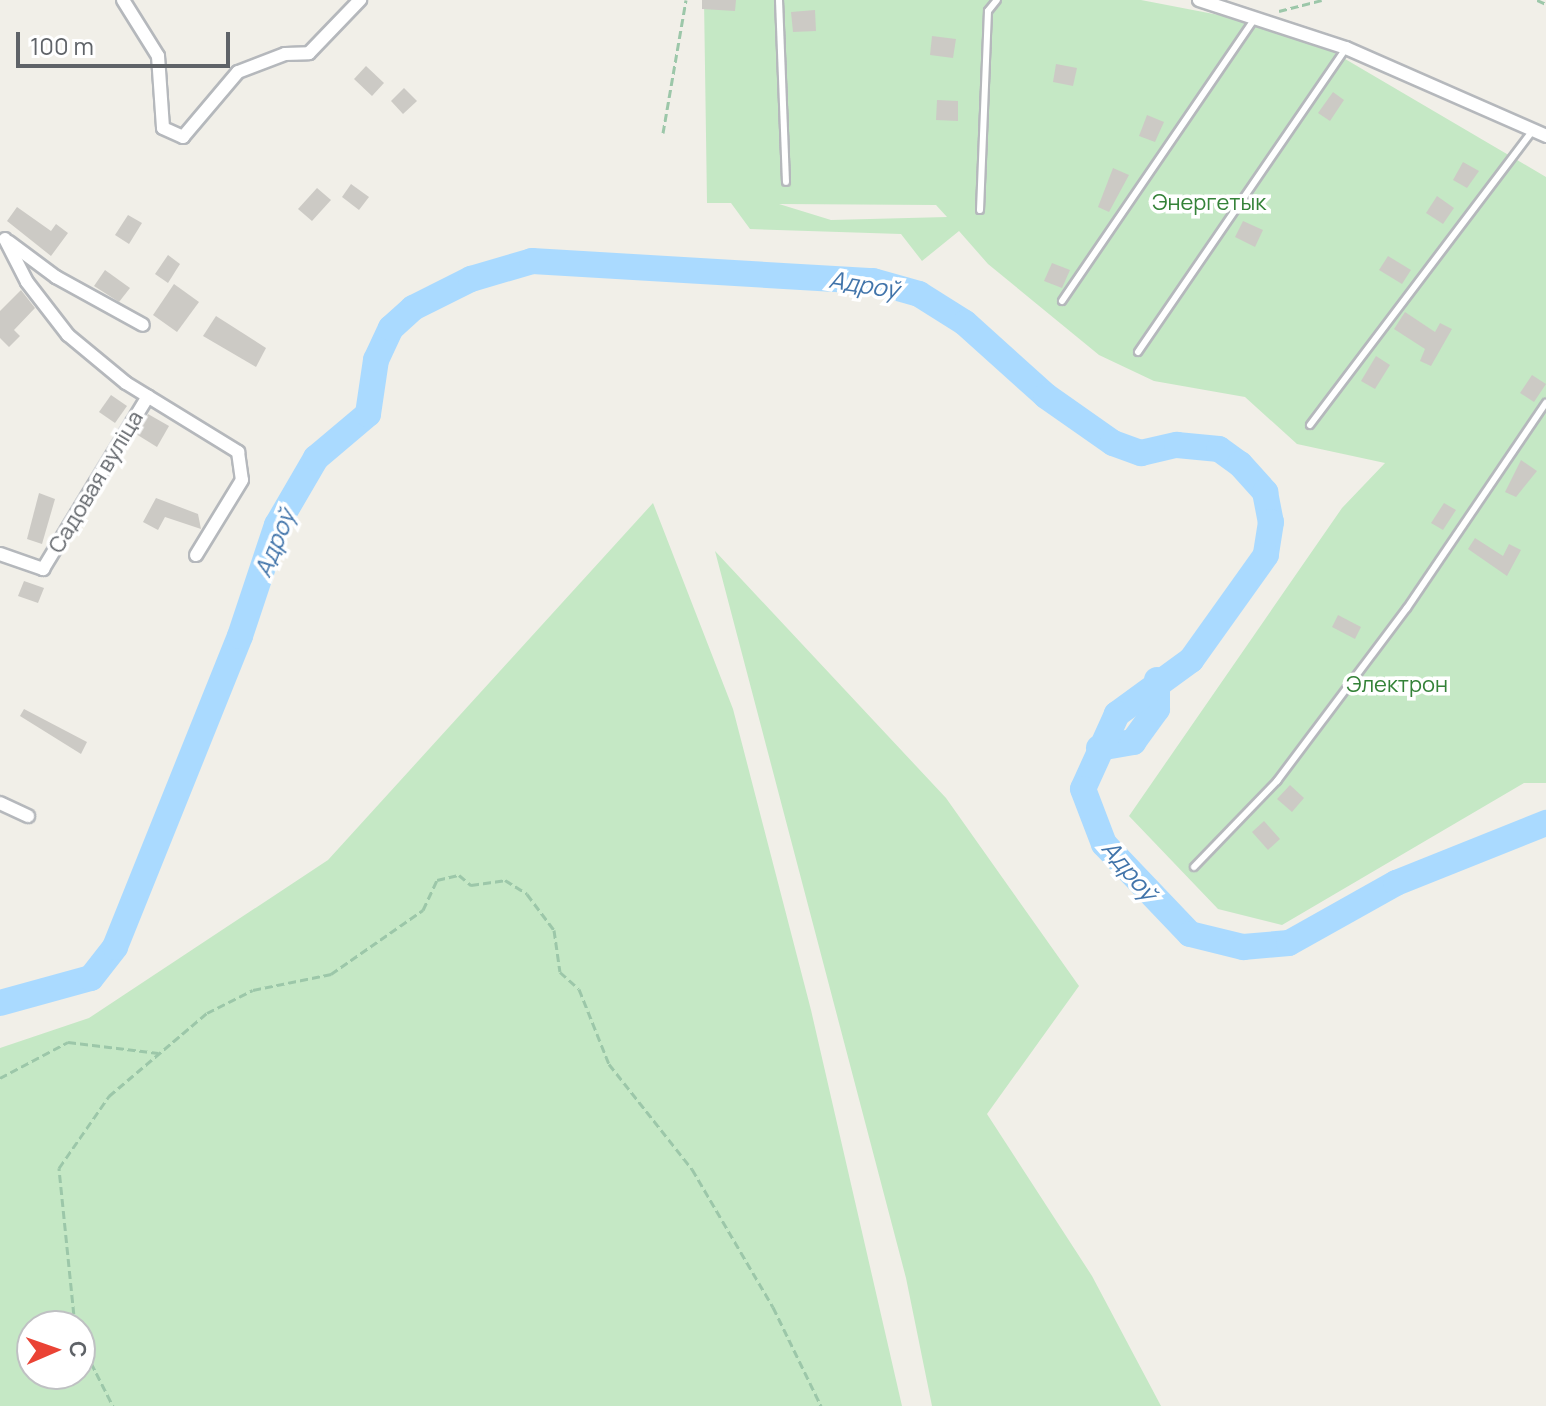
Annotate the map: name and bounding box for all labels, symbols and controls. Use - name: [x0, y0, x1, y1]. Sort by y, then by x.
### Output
- scale bar: [20, 16, 234, 66]
- text: 100 m: [30, 29, 94, 62]
- park label: Энергетык: [1152, 190, 1266, 216]
- water label: Адроў: [827, 264, 901, 304]
- street label: Садовая вуліца: [43, 406, 149, 558]
- water label: Адроў: [248, 505, 300, 581]
- park label: Электрон: [1346, 672, 1448, 698]
- water label: Адроў: [1096, 834, 1164, 906]
- north arrow: [16, 1310, 96, 1390]
- text: С: [63, 1341, 93, 1358]

